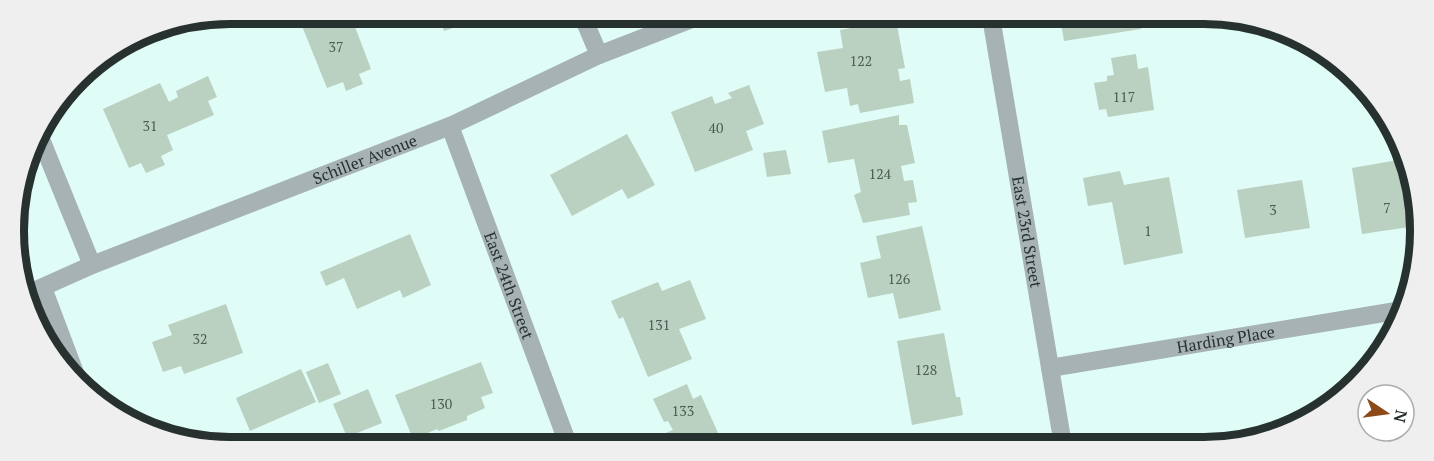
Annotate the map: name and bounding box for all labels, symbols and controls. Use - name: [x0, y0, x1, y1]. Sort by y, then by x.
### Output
- house number: 37: [329, 37, 343, 56]
- house number: 122: [850, 51, 872, 70]
- house number: 117: [1113, 87, 1135, 106]
- house number: 31: [143, 116, 157, 135]
- house number: 40: [709, 118, 723, 137]
- street label: Schiller Avenue: [309, 129, 420, 189]
- house number: 124: [869, 164, 892, 183]
- street label: East 23rd Street: [1007, 174, 1047, 290]
- house number: 7: [1383, 198, 1391, 217]
- house number: 3: [1269, 200, 1277, 219]
- house number: 1: [1144, 221, 1152, 240]
- street label: East 24th Street: [479, 228, 539, 342]
- house number: 126: [888, 269, 911, 288]
- house number: 131: [648, 315, 670, 334]
- street label: Harding Place: [1175, 320, 1276, 358]
- house number: 32: [193, 329, 207, 348]
- house number: 128: [915, 360, 937, 379]
- north arrow: [1356, 383, 1416, 443]
- house number: 130: [430, 394, 452, 413]
- house number: 133: [672, 401, 694, 420]
- text: N: [1389, 408, 1413, 425]

